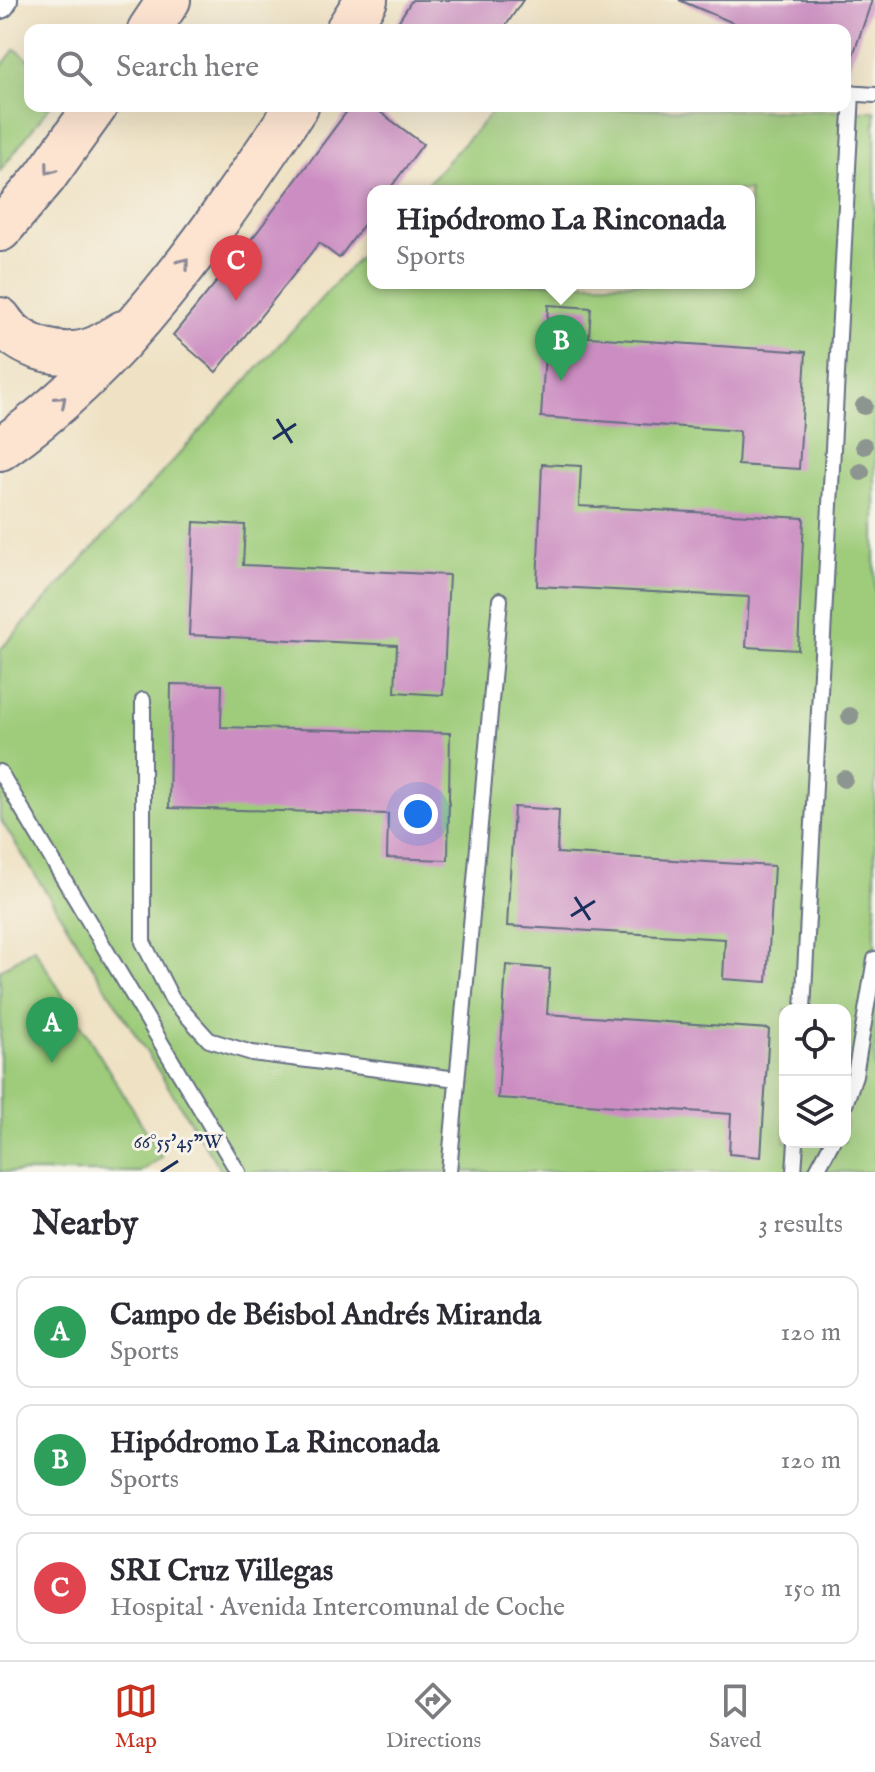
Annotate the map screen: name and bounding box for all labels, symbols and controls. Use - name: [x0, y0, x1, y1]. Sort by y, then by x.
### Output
- search box: [24, 24, 851, 112]
- icon: search: [52, 46, 96, 90]
- text: Search here: [116, 49, 259, 87]
- one-way arrow: [46, 161, 60, 175]
- popup: [367, 185, 755, 289]
- text: Hipódromo La Rinconada: [396, 202, 726, 240]
- pin: C: [210, 235, 262, 301]
- text: Sports: [396, 240, 465, 273]
- one-way arrow: [174, 258, 189, 272]
- pin: B: [535, 315, 587, 381]
- one-way arrow: [51, 396, 66, 410]
- your location: [398, 794, 438, 834]
- pin: A: [26, 997, 78, 1063]
- map controls: [779, 1004, 851, 1148]
- button: locate: [779, 1004, 851, 1076]
- button: layers: [779, 1076, 851, 1148]
- text: 66°55'45"W: [133, 1130, 224, 1155]
- text: Nearby: [32, 1203, 138, 1246]
- text: 3 results: [758, 1208, 843, 1241]
- text: Campo de Béisbol Andrés Miranda: [110, 1297, 541, 1335]
- text: A: [51, 1316, 69, 1349]
- text: 120 m: [781, 1316, 841, 1349]
- text: Sports: [110, 1335, 179, 1368]
- text: Hipódromo La Rinconada: [110, 1425, 439, 1463]
- text: B: [51, 1444, 69, 1477]
- text: 120 m: [781, 1444, 841, 1477]
- text: Sports: [110, 1463, 179, 1496]
- text: SRI Cruz Villegas: [110, 1553, 333, 1591]
- text: C: [51, 1572, 69, 1605]
- text: 150 m: [783, 1572, 841, 1605]
- text: Hospital · Avenida Intercomunal de Coche: [110, 1591, 565, 1624]
- tab: Map: [114, 1679, 158, 1755]
- tab: Directions: [386, 1679, 481, 1755]
- tab: Saved: [709, 1679, 761, 1755]

